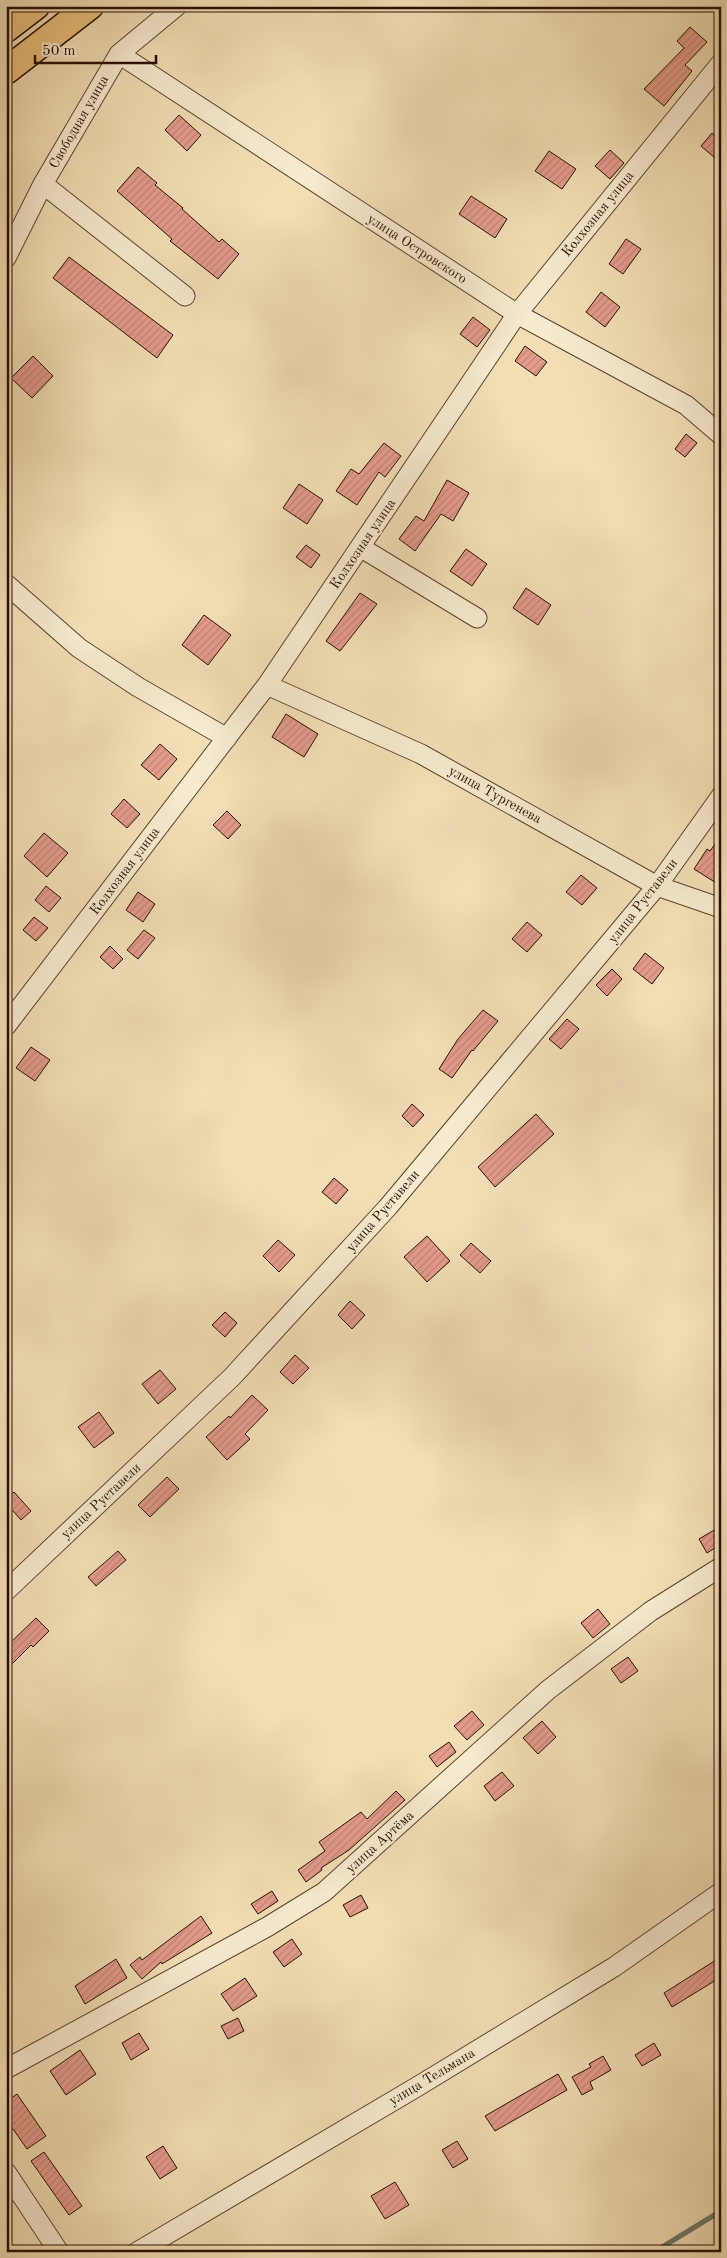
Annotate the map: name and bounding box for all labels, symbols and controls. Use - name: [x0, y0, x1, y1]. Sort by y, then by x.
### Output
- scale bar: [35, 32, 156, 64]
- text: 50 m: [42, 44, 76, 59]
- street label: Свободная улица: [47, 73, 111, 171]
- street label: Колхозная улица: [559, 168, 637, 260]
- street label: улица Островского: [365, 212, 469, 286]
- street label: Колхозная улица: [328, 496, 398, 592]
- street label: улица Тургенева: [446, 764, 544, 826]
- street label: Колхозная улица: [88, 824, 162, 917]
- street label: улица Руставели: [606, 856, 680, 946]
- street label: улица Руставели: [344, 1167, 422, 1255]
- street label: улица Руставели: [58, 1461, 144, 1541]
- street label: улица Артёма: [343, 1808, 417, 1876]
- street label: улица Тельмана: [387, 2046, 478, 2108]

